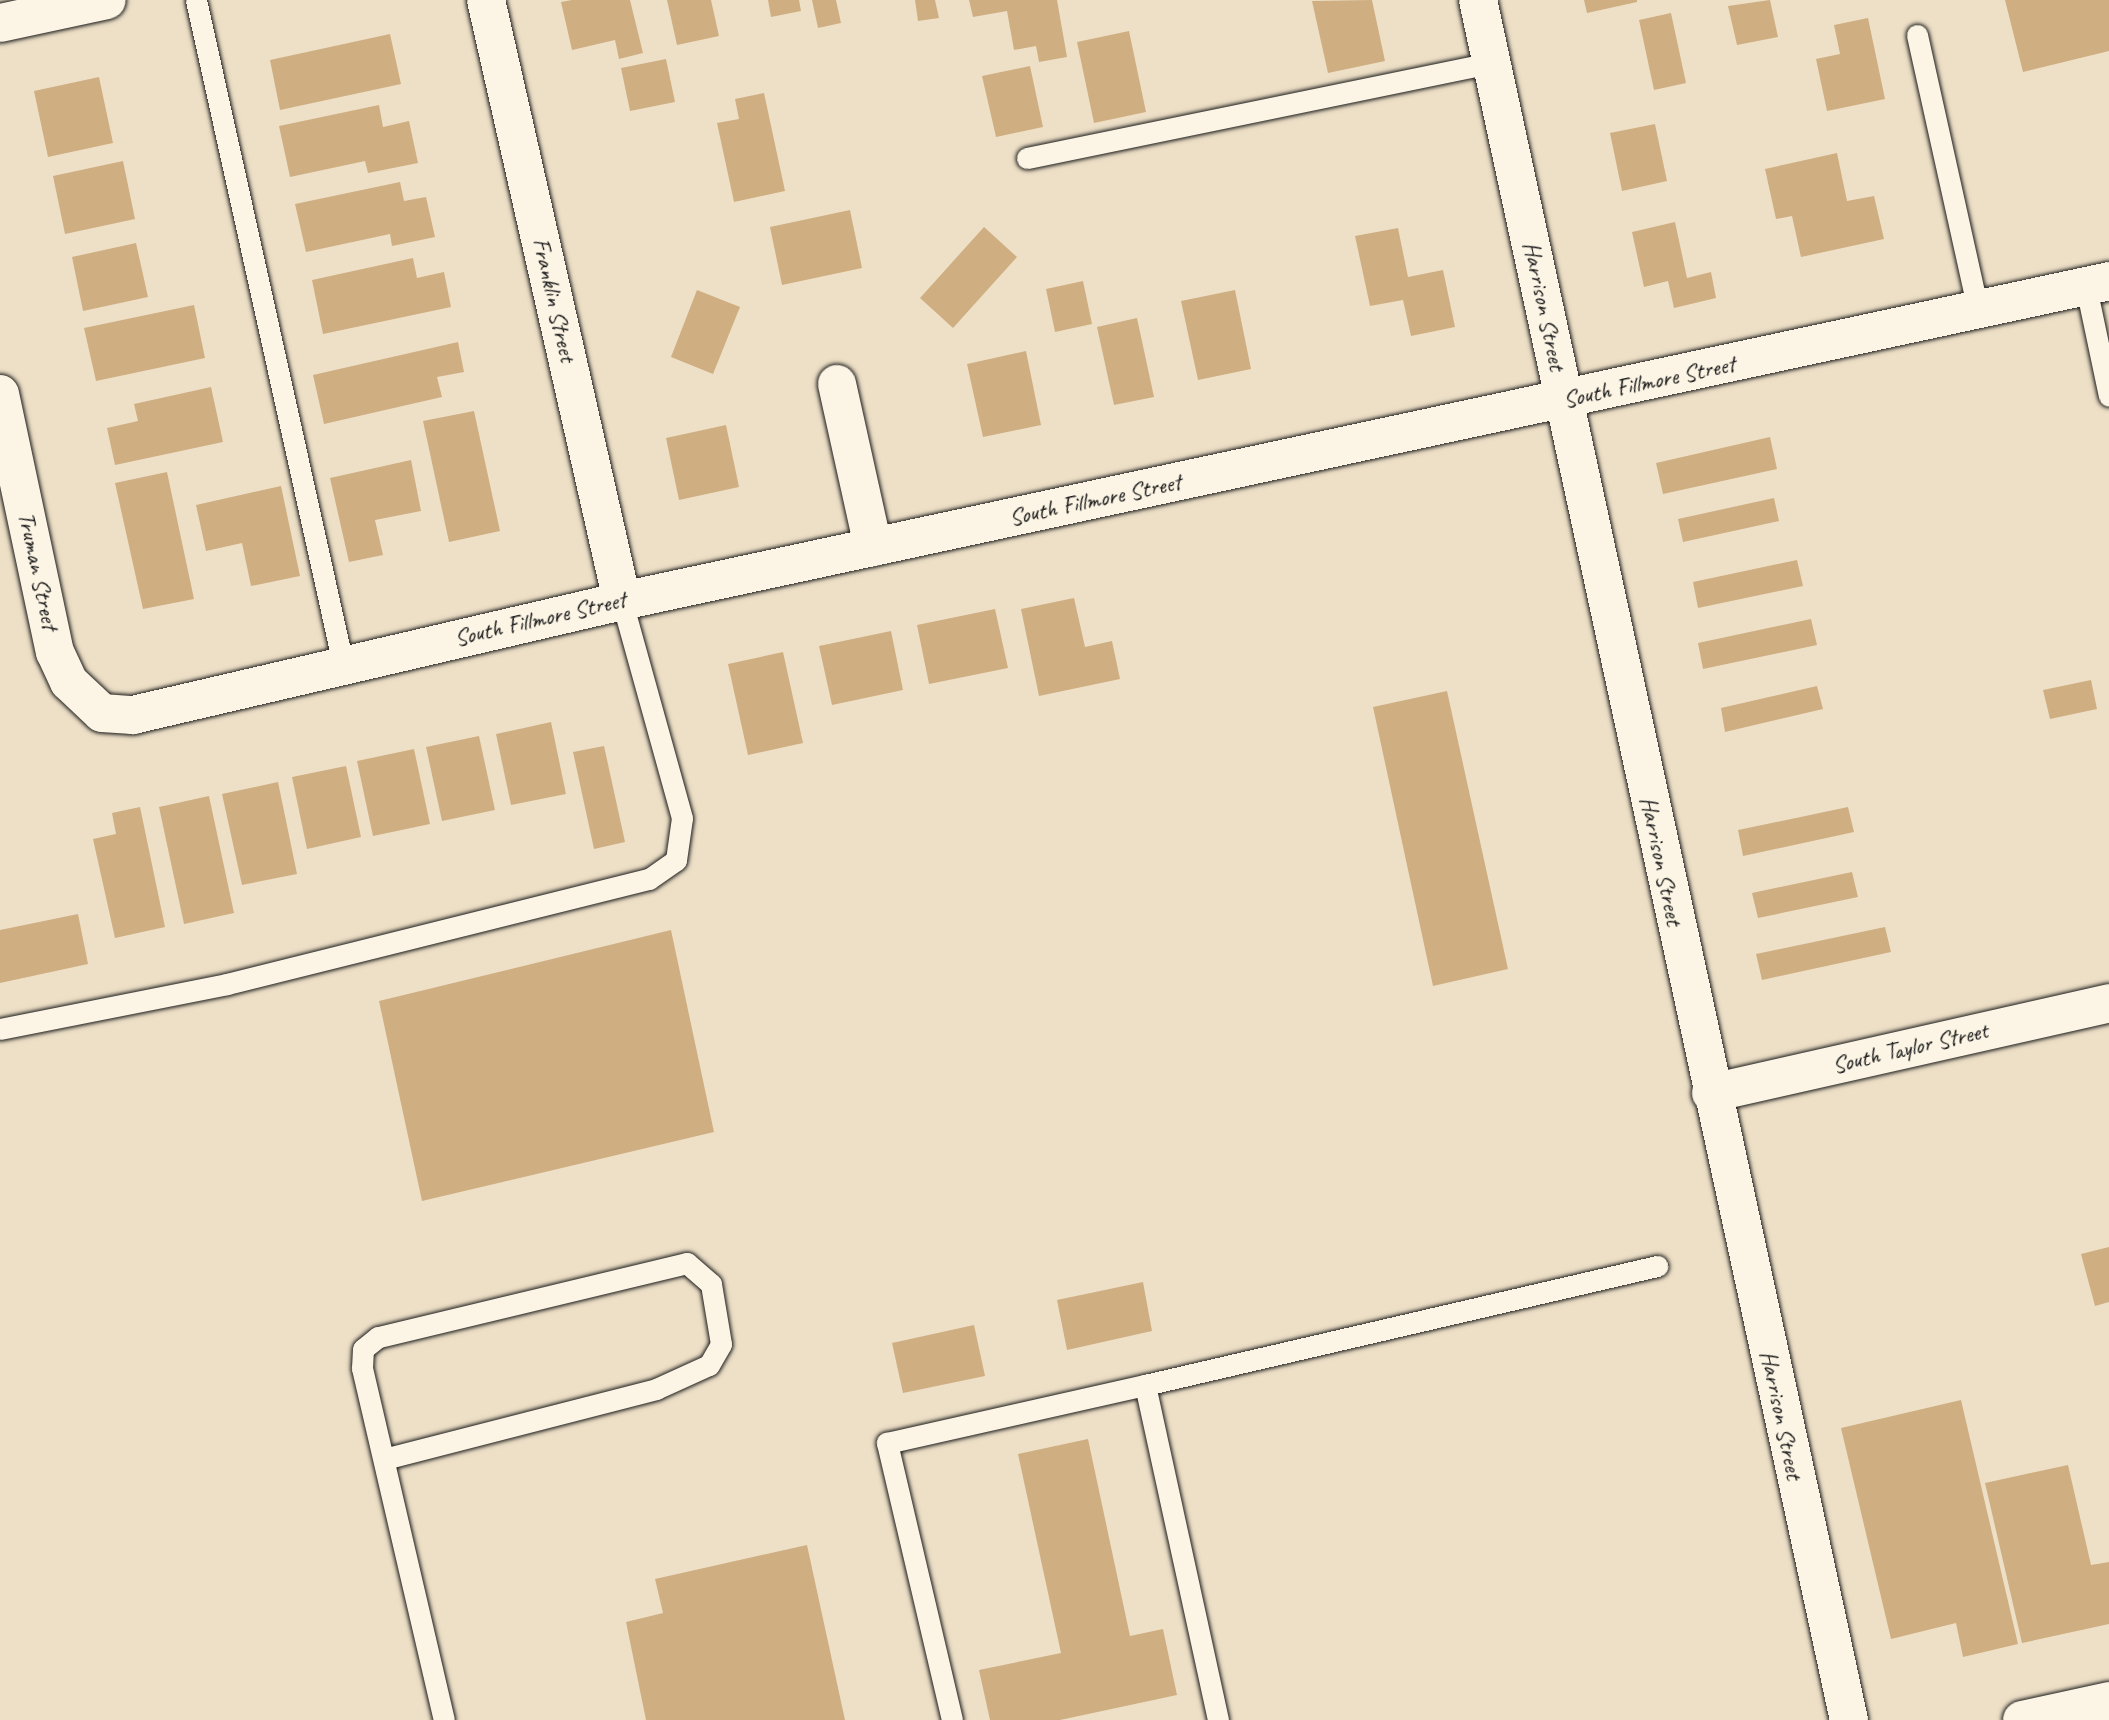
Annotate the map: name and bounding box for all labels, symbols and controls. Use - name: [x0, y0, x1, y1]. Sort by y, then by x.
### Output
- street label: Franklin Street: [526, 235, 582, 365]
- street label: Harrison Street: [1516, 239, 1572, 373]
- street label: South Fillmore Street: [1561, 350, 1737, 414]
- street label: South Fillmore Street: [1007, 468, 1183, 532]
- street label: Truman Street: [11, 509, 65, 633]
- street label: South Fillmore Street: [452, 585, 628, 653]
- street label: Harrison Street: [1633, 794, 1689, 928]
- street label: South Taylor Street: [1829, 1016, 1991, 1080]
- street label: Harrison Street: [1753, 1348, 1809, 1482]

